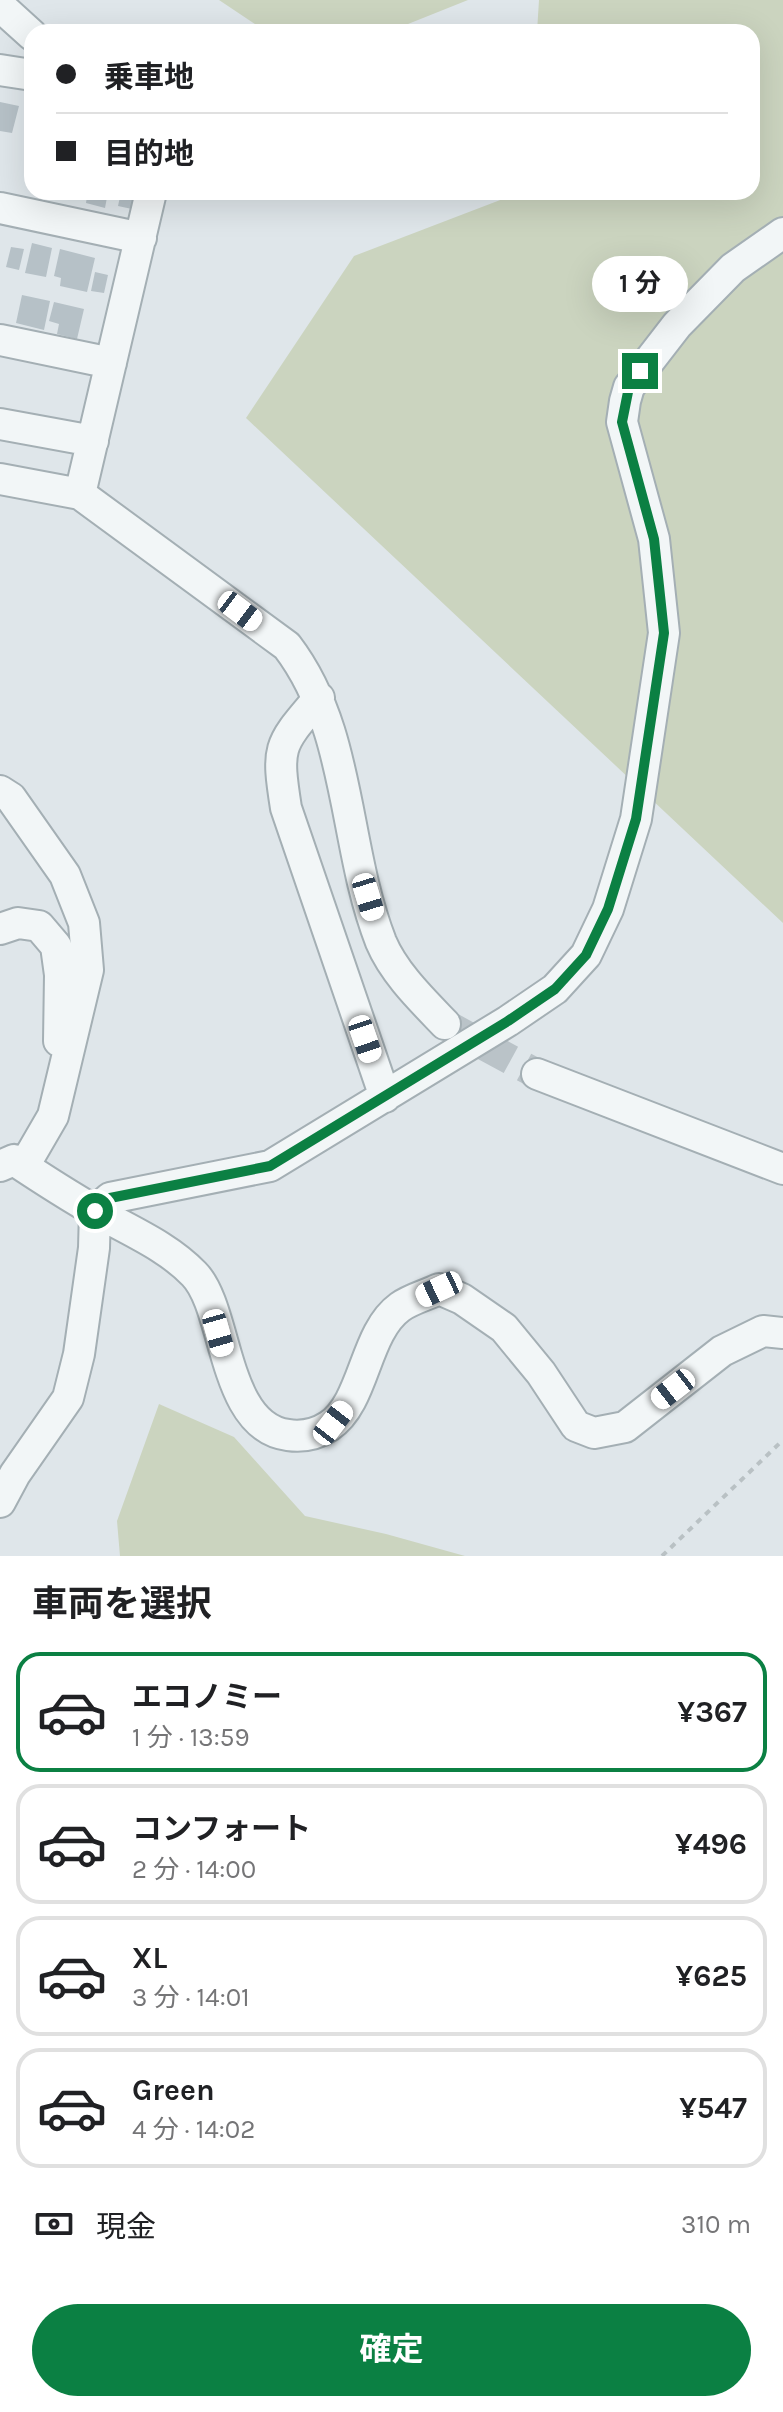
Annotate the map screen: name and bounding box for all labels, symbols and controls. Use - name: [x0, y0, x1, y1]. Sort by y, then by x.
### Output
- text: 乗車地: [104, 59, 194, 95]
- text: 目的地: [104, 136, 194, 172]
- callout: 1 分: [592, 255, 688, 311]
- text: 1 分: [619, 268, 661, 299]
- route end: [622, 353, 658, 389]
- car: [214, 587, 266, 635]
- car: [350, 871, 386, 923]
- car: [346, 1012, 384, 1066]
- route start: [77, 1193, 113, 1229]
- car: [412, 1268, 466, 1310]
- car: [200, 1307, 236, 1359]
- car: [647, 1365, 699, 1413]
- car: [309, 1397, 357, 1449]
- text: 車両を選択: [32, 1583, 212, 1625]
- icon: car: [36, 1676, 108, 1748]
- text: エコノミー: [132, 1679, 282, 1715]
- text: ¥367: [678, 1694, 747, 1730]
- text: 1 分 · 13:59: [132, 1722, 249, 1753]
- icon: car: [36, 1808, 108, 1880]
- text: コンフォート: [132, 1811, 311, 1847]
- text: ¥496: [675, 1826, 747, 1862]
- text: 2 分 · 14:00: [132, 1854, 256, 1885]
- icon: car: [36, 1940, 108, 2012]
- text: XL: [132, 1940, 167, 1976]
- text: ¥625: [676, 1958, 747, 1994]
- text: 3 分 · 14:01: [132, 1982, 250, 2013]
- icon: car: [36, 2072, 108, 2144]
- text: Green: [132, 2072, 215, 2108]
- text: ¥547: [679, 2090, 747, 2126]
- text: 4 分 · 14:02: [132, 2114, 255, 2145]
- icon: cash: [32, 2202, 76, 2246]
- text: 現金: [96, 2209, 156, 2245]
- text: 310 m: [681, 2209, 751, 2240]
- button: 確定: [32, 2304, 751, 2396]

